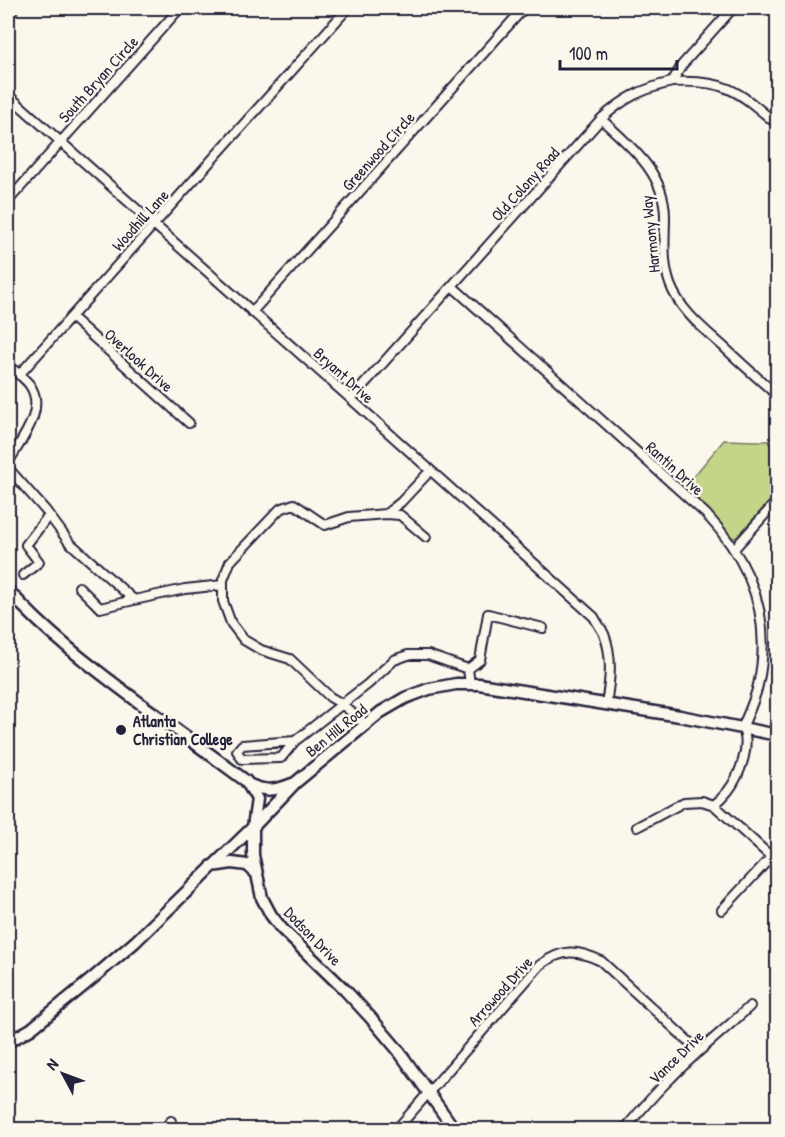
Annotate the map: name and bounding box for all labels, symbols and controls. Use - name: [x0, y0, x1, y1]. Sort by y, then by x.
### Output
- street label: South Bryan Circle: [53, 30, 143, 127]
- scale bar: [560, 33, 677, 71]
- text: 100 m: [569, 41, 608, 66]
- street label: Greenwood Circle: [337, 106, 420, 195]
- street label: Old Colony Road: [486, 142, 564, 226]
- street label: Woodhill Lane: [106, 184, 174, 255]
- street label: Harmony Way: [635, 194, 665, 274]
- street label: Overlook Drive: [100, 323, 179, 397]
- street label: Bryant Drive: [309, 342, 379, 408]
- street label: Rantin Drive: [641, 436, 709, 500]
- street label: Ben Hill Road: [301, 698, 371, 762]
- place label: Atlanta Christian College: [133, 710, 233, 751]
- marker: Atlanta Christian College: [114, 723, 128, 737]
- street label: Dodson Drive: [279, 902, 347, 971]
- street label: Arrowood Drive: [463, 951, 538, 1031]
- street label: Vance Drive: [644, 1025, 709, 1089]
- north arrow: [33, 1044, 93, 1104]
- text: N: [41, 1053, 63, 1075]

